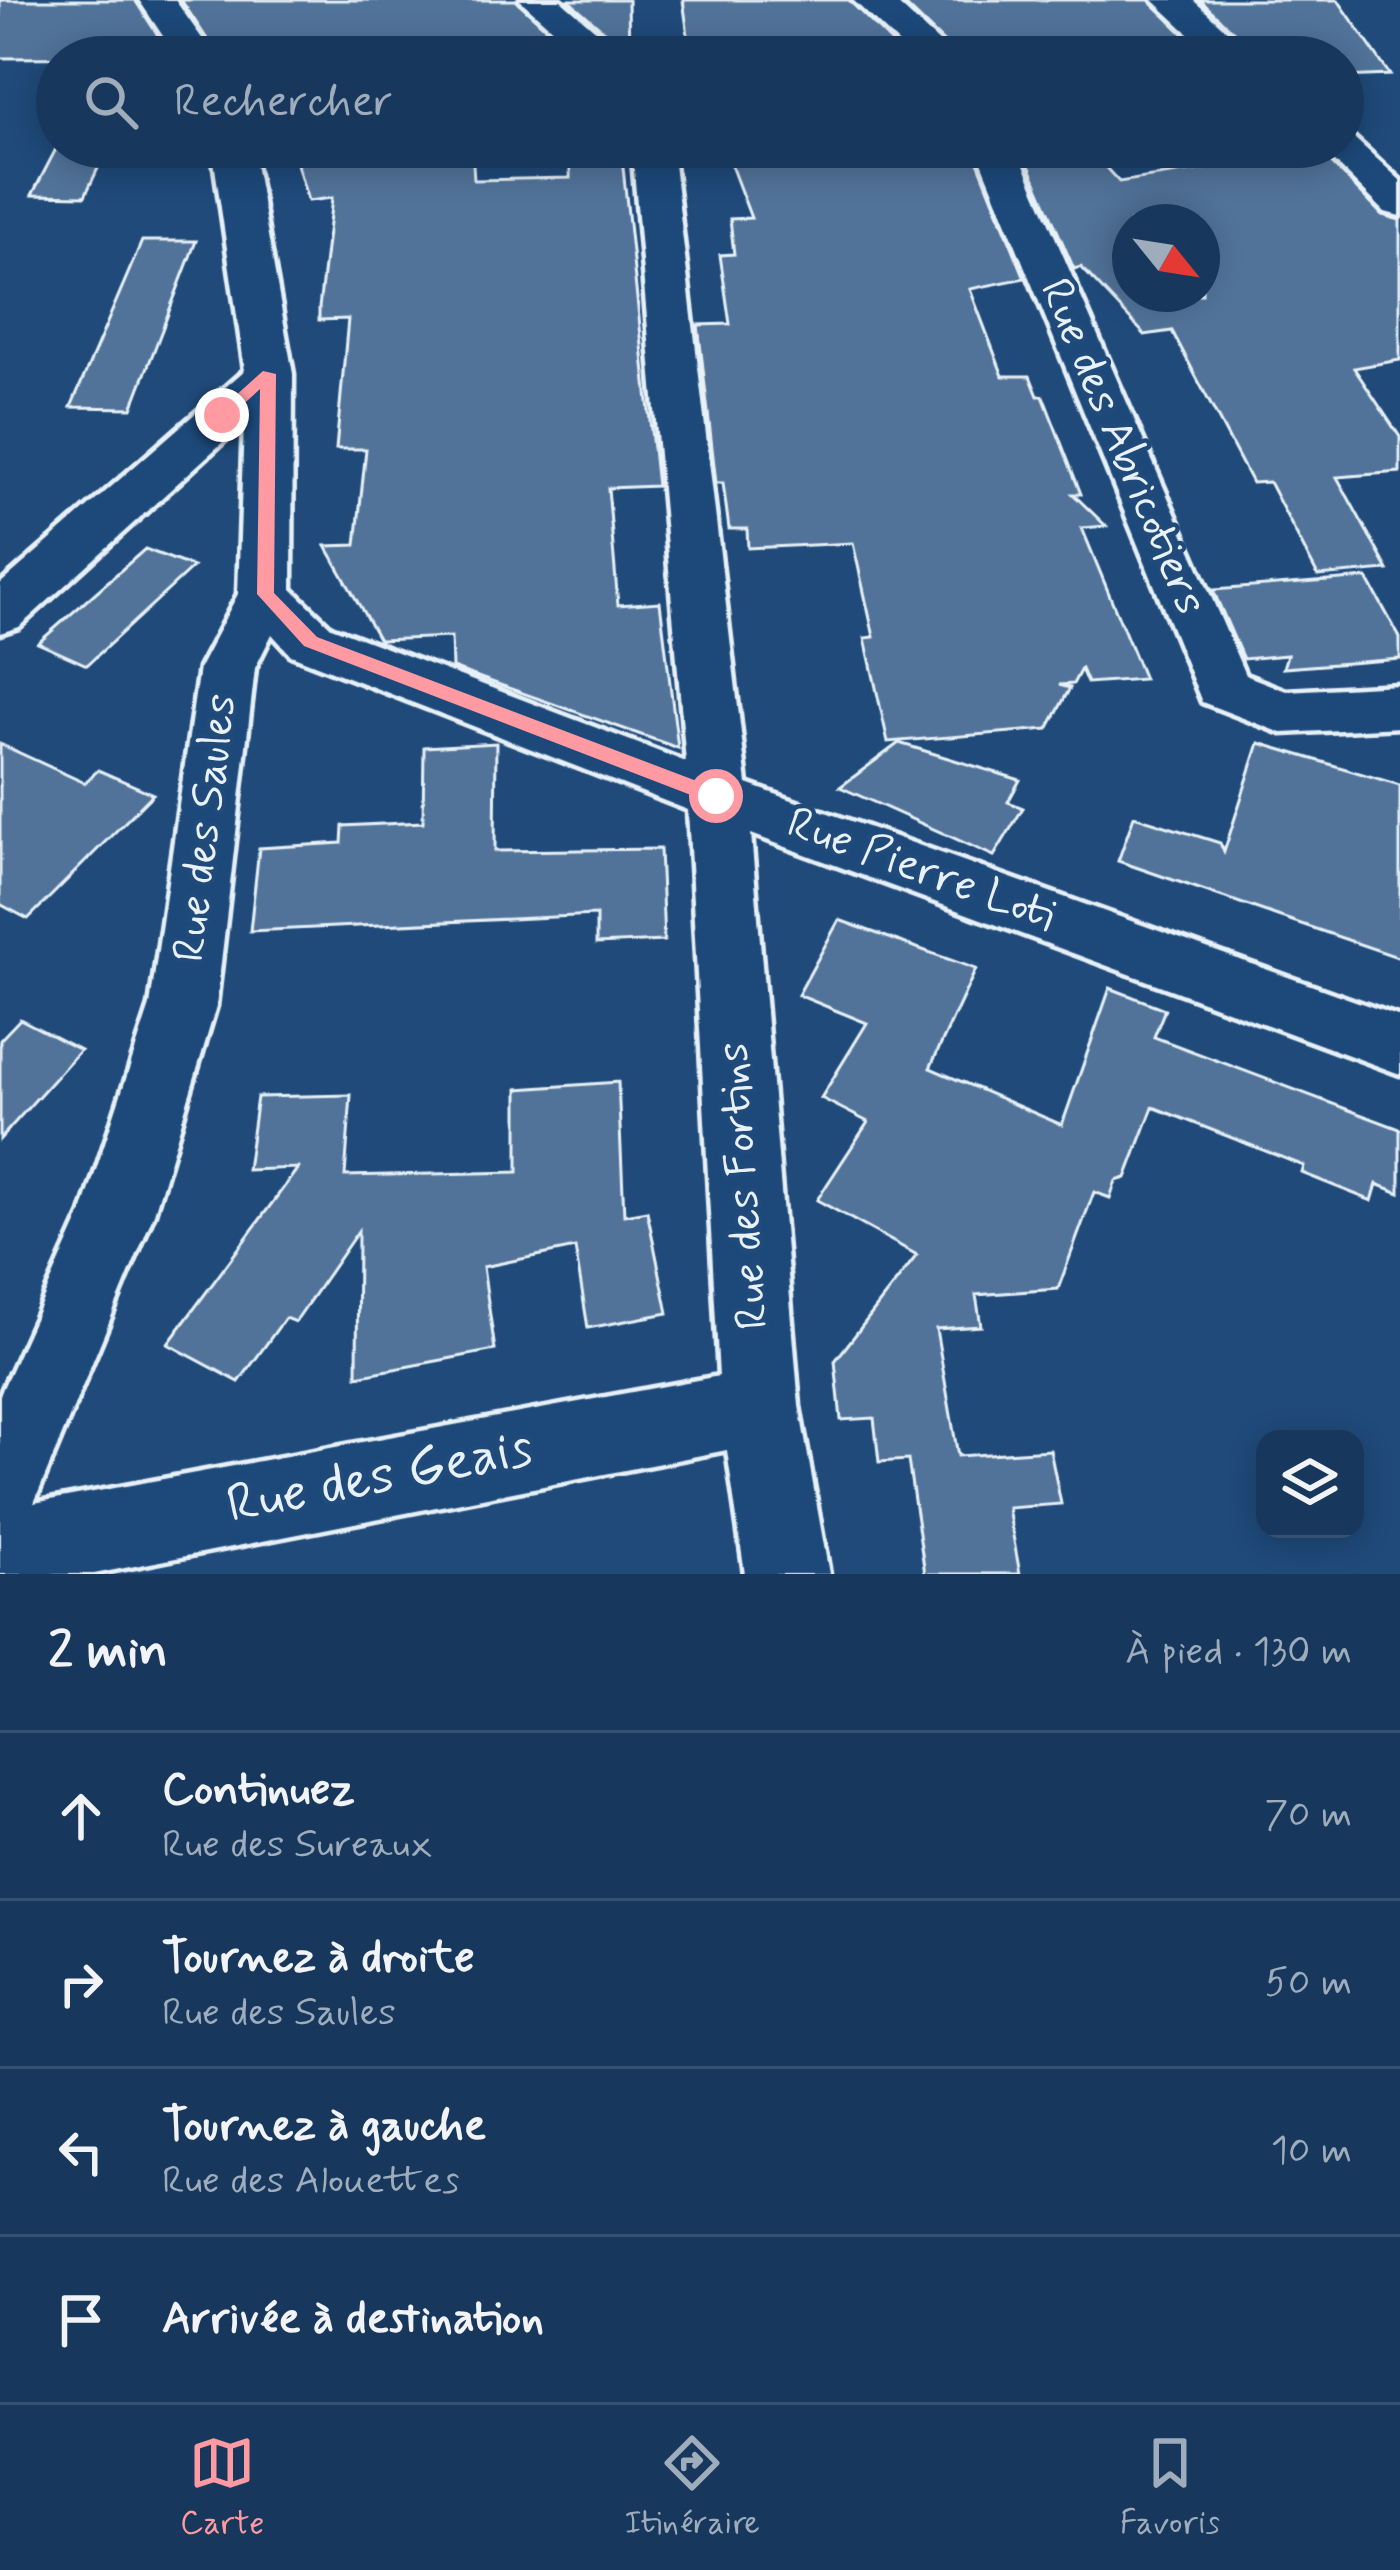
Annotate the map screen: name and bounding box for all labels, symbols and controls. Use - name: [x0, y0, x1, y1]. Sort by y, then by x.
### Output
- search box: [36, 36, 1364, 168]
- icon: search: [78, 69, 144, 135]
- text: Rechercher: [174, 73, 393, 132]
- north arrow: [1112, 204, 1220, 312]
- street label: Rue des Abricotiers: [1025, 270, 1219, 624]
- route end: [195, 388, 249, 442]
- street label: Rue des Saules: [160, 691, 252, 965]
- route start: [689, 769, 743, 823]
- street label: Rue Pierre Loti: [779, 794, 1063, 946]
- street label: Rue des Fortins: [705, 1040, 783, 1332]
- street label: Rue des Geais: [221, 1414, 539, 1542]
- map controls: [1256, 1430, 1364, 1538]
- button: layers: [1256, 1430, 1364, 1538]
- text: 2 min: [48, 1619, 168, 1685]
- text: À pied · 130 m: [1125, 1627, 1352, 1678]
- text: Continuez: [162, 1761, 355, 1820]
- icon: ahead: [48, 1783, 114, 1849]
- text: 70 m: [1264, 1790, 1352, 1841]
- text: Rue des Sureaux: [162, 1820, 432, 1871]
- text: Tournez à droite: [162, 1929, 475, 1988]
- icon: right: [48, 1951, 114, 2017]
- text: 50 m: [1265, 1958, 1352, 2009]
- text: Rue des Saules: [162, 1988, 396, 2039]
- text: Tournez à gauche: [162, 2097, 486, 2156]
- icon: left: [48, 2119, 114, 2185]
- text: 10 m: [1271, 2126, 1352, 2177]
- text: Rue des Alouettes: [162, 2156, 459, 2207]
- icon: arrive: [48, 2287, 114, 2353]
- text: Arrivée à destination: [162, 2290, 544, 2349]
- tab: Carte: [180, 2430, 265, 2546]
- tab: Itinéraire: [624, 2430, 760, 2546]
- tab: Favoris: [1120, 2430, 1220, 2546]

